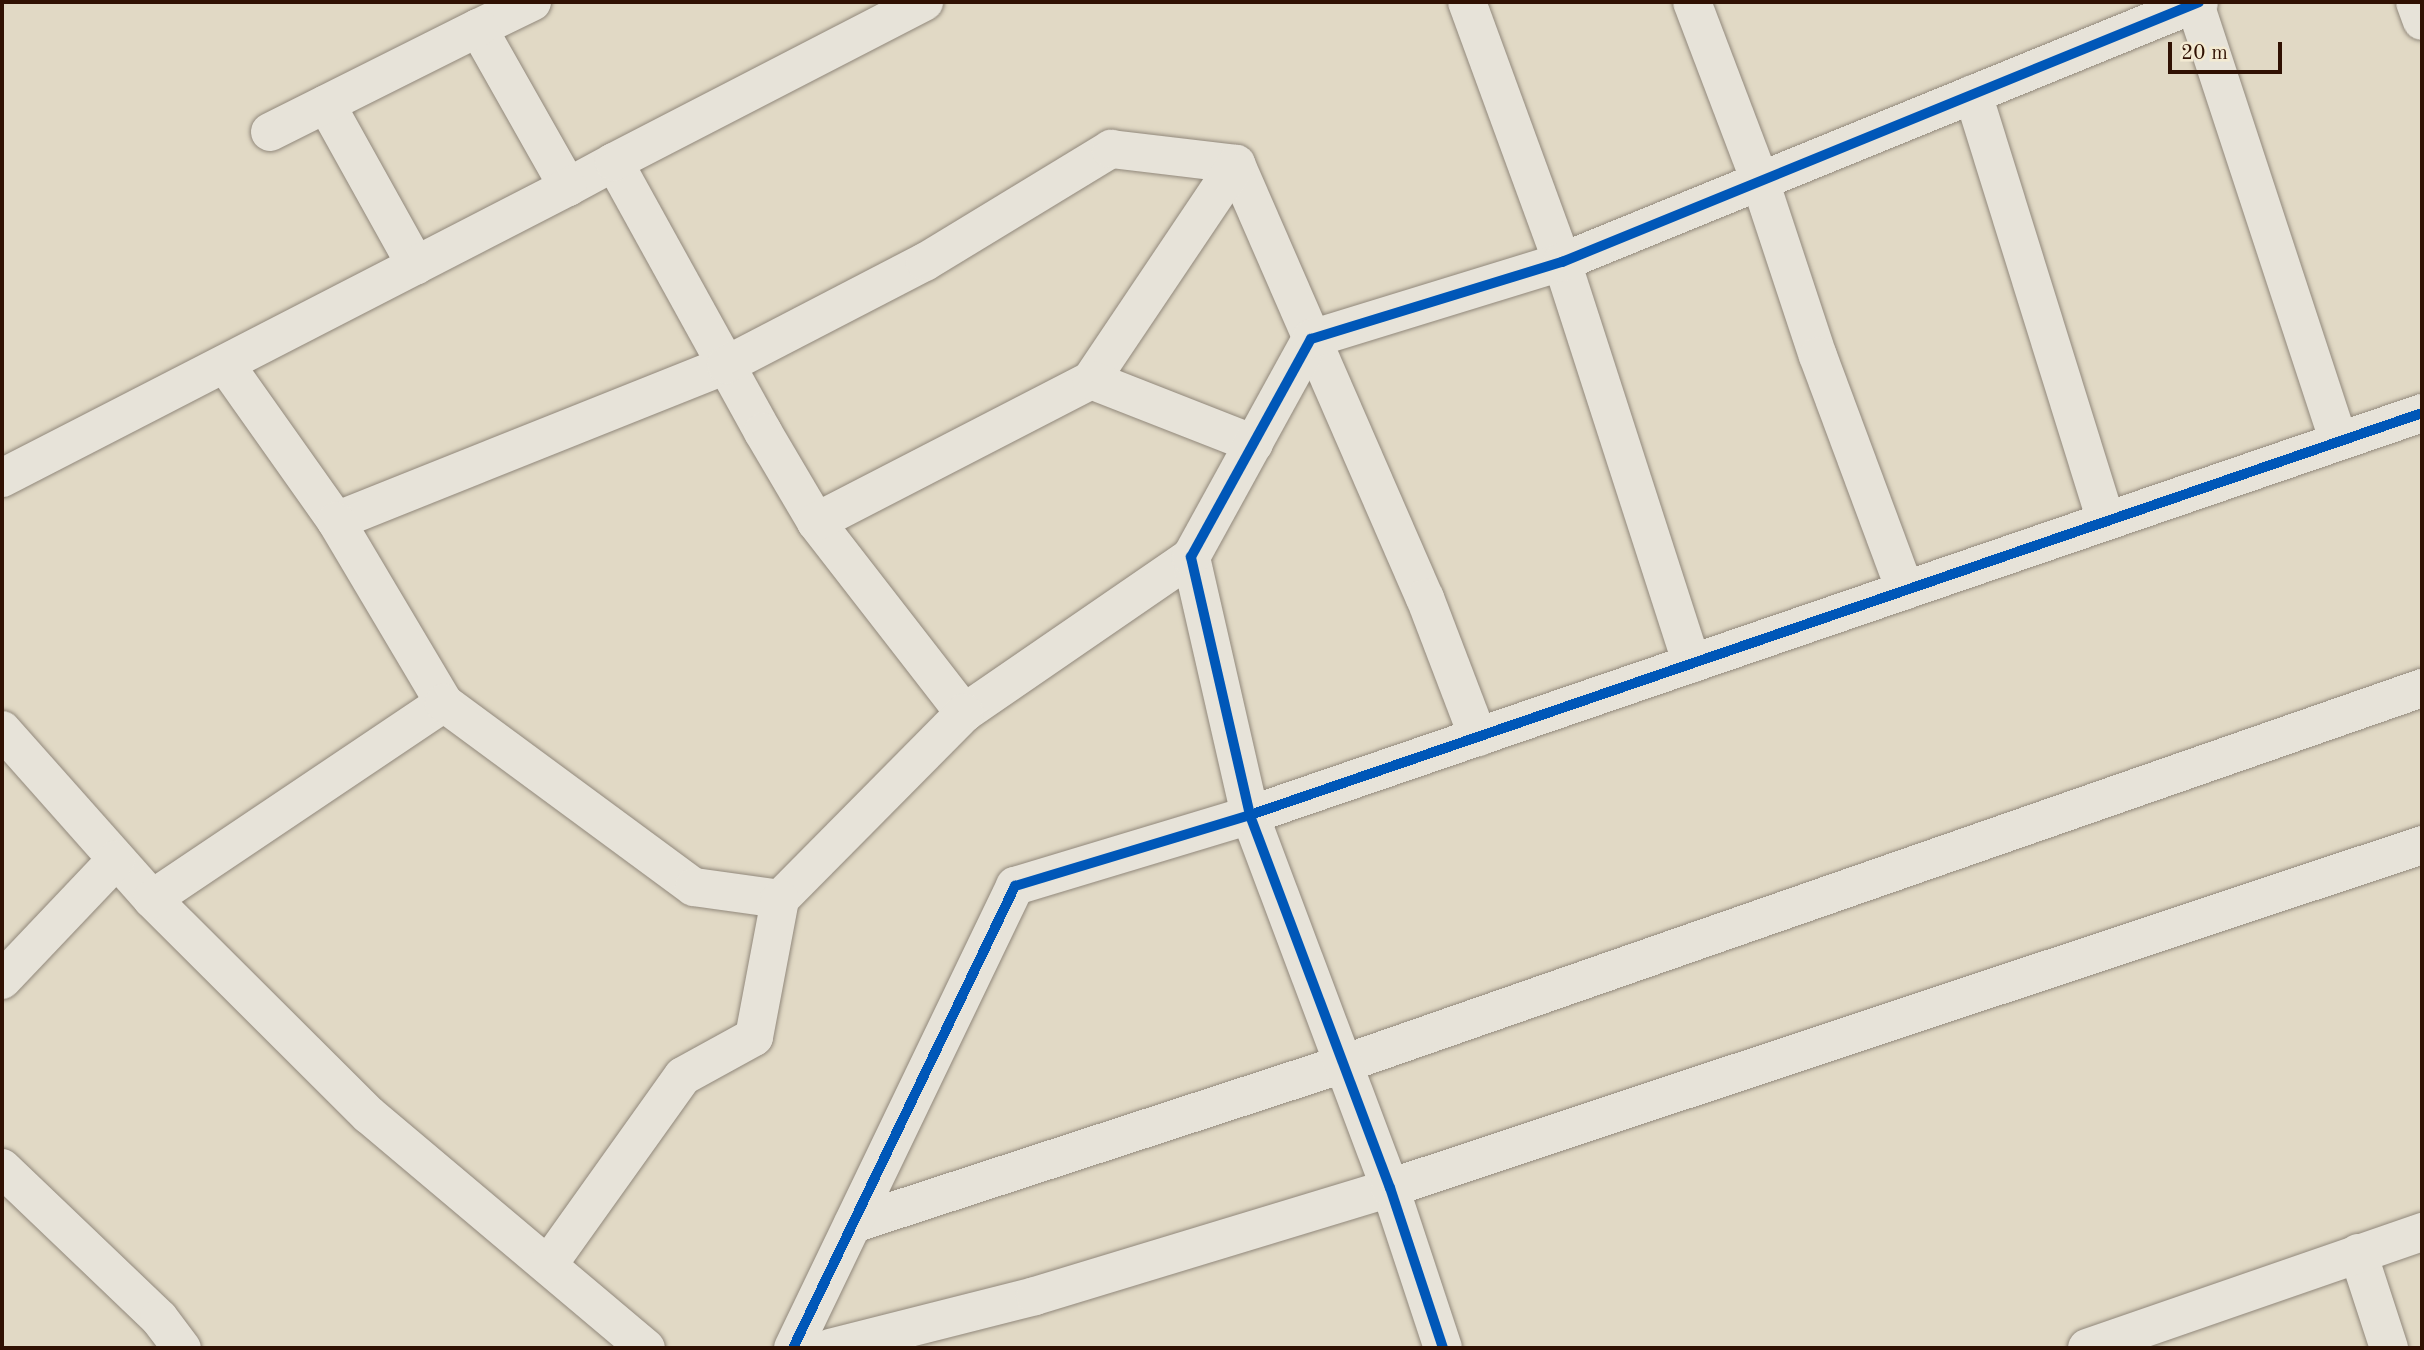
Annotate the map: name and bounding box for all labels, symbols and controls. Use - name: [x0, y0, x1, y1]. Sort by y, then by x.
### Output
- scale bar: [2172, 28, 2286, 72]
- text: 20 m: [2181, 43, 2228, 64]

